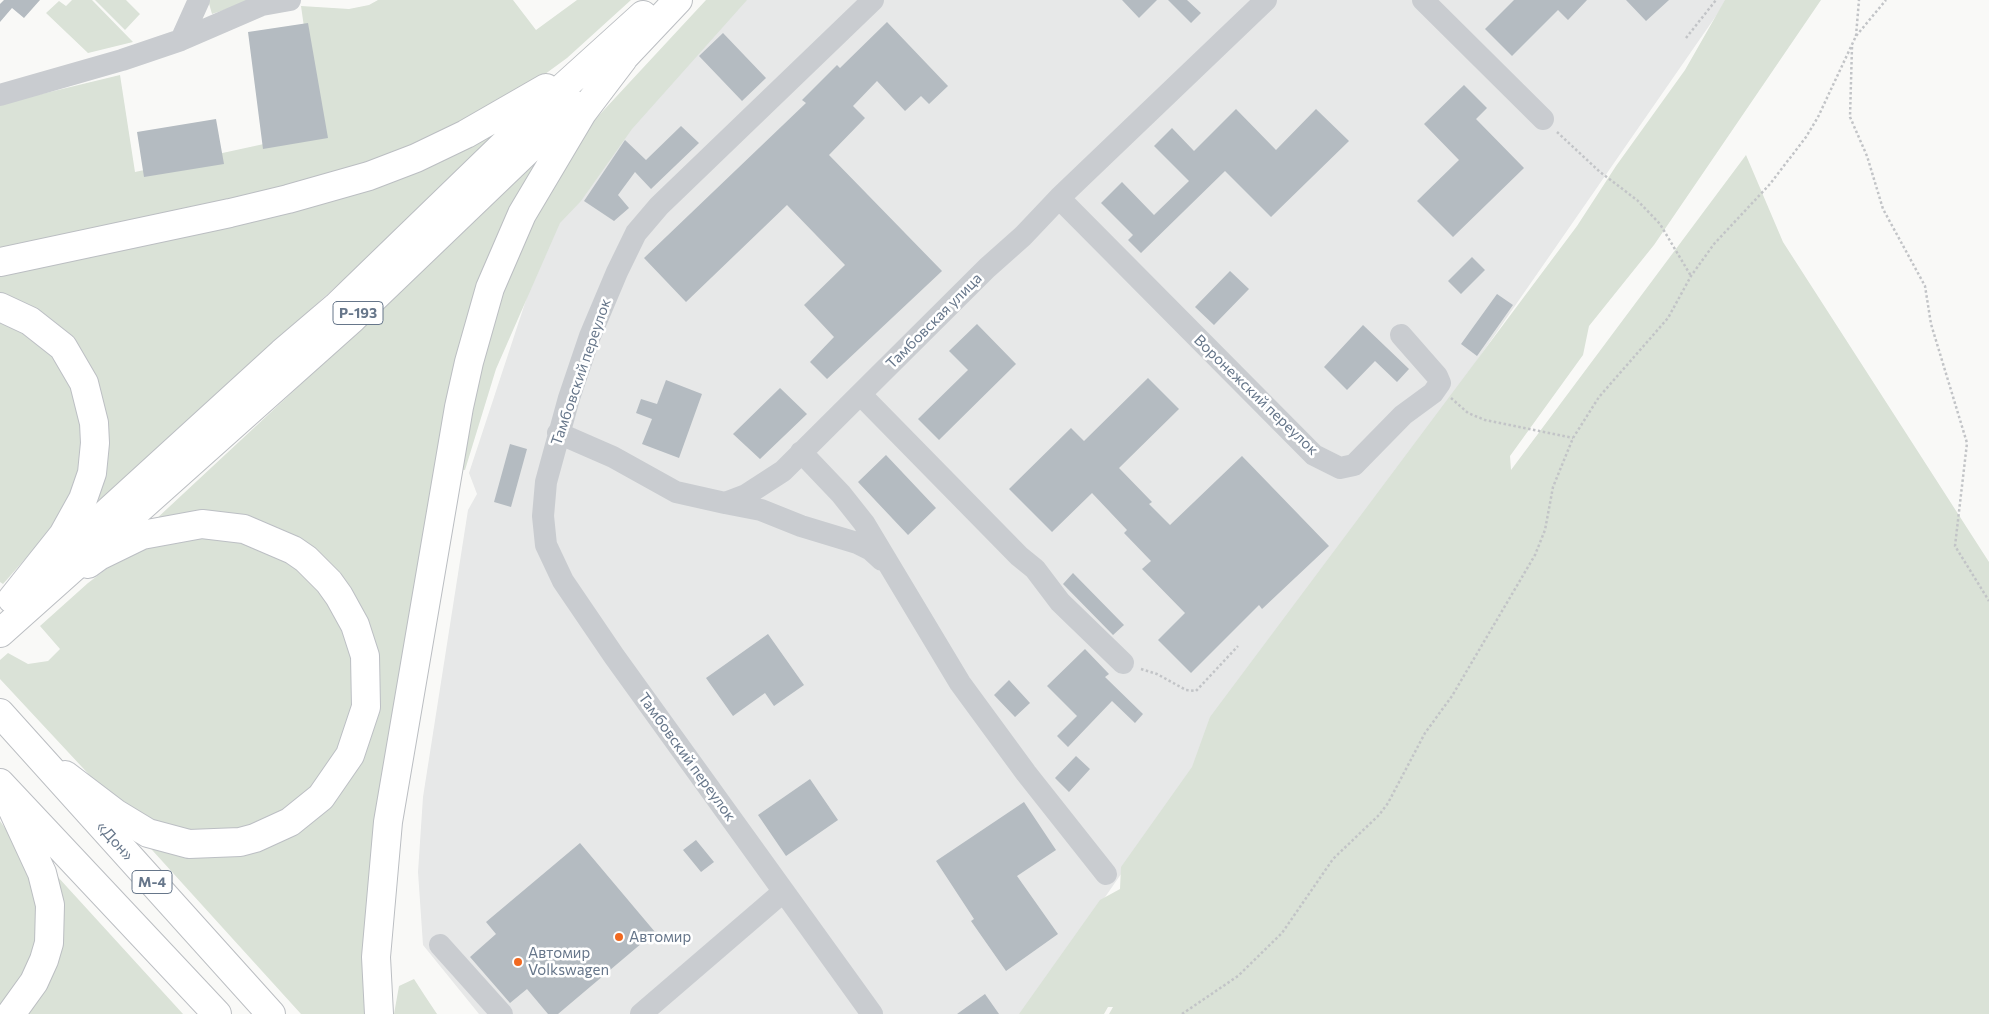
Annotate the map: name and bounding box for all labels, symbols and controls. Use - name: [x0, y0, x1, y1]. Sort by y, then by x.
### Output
- street label: Тамбовская улица: [882, 269, 986, 373]
- street label: Тамбовский переулок: [547, 296, 615, 448]
- road number: Р-193: [333, 302, 383, 324]
- street label: Воронежский переулок: [1190, 331, 1322, 459]
- street label: Тамбовский переулок: [634, 689, 740, 825]
- street label: «Дон»: [93, 818, 137, 864]
- road number: М-4: [132, 870, 172, 894]
- place label: Автомир: [629, 928, 691, 946]
- marker: Автомир: [613, 931, 625, 943]
- place label: Автомир Volkswagen: [528, 944, 609, 979]
- marker: Автомир Volkswagen: [512, 956, 524, 968]

